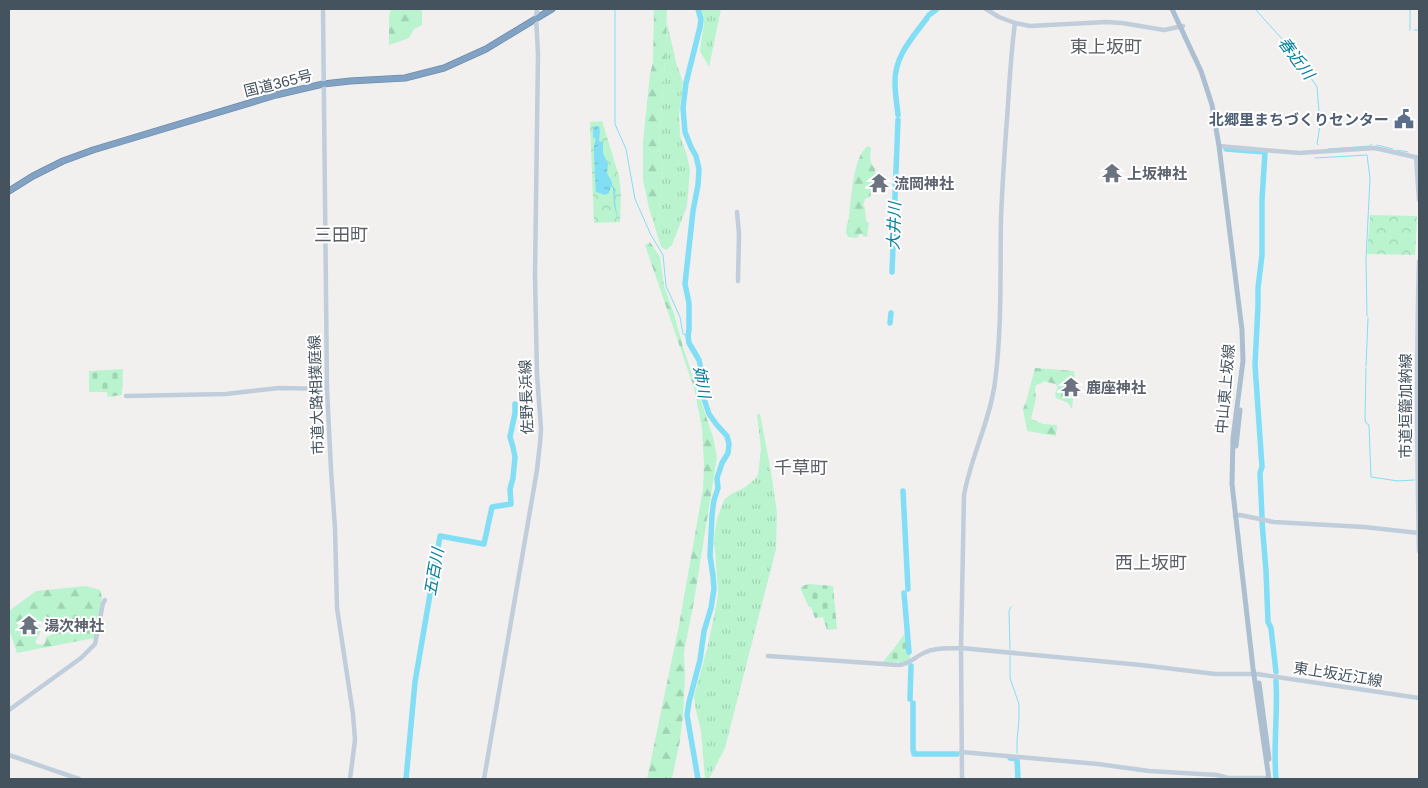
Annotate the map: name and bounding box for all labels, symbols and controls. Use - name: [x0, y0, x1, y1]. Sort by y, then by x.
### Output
- water label: 春近川: [1275, 34, 1318, 84]
- district label: 東上坂町: [1070, 37, 1142, 57]
- street label: 国道365号: [242, 66, 314, 100]
- public building icon: 北郷里まちづくりセンター: [1393, 108, 1415, 130]
- place label: 北郷里まちづくりセンター: [1209, 111, 1389, 128]
- temple icon: 上坂神社: [1101, 162, 1123, 184]
- place label: 上坂神社: [1127, 165, 1187, 182]
- temple icon: 流岡神社: [868, 172, 890, 194]
- place label: 流岡神社: [894, 175, 954, 192]
- water label: 大井川: [885, 200, 903, 250]
- district label: 三田町: [314, 225, 368, 245]
- street label: 市道大路相撲庭線: [305, 335, 327, 455]
- street label: 中山東上坂線: [1213, 343, 1237, 435]
- street label: 市道垣籠加納線: [1397, 353, 1414, 459]
- street label: 佐野長浜線: [516, 359, 536, 435]
- water label: 姉川: [691, 365, 713, 401]
- temple icon: 鹿座神社: [1060, 376, 1082, 398]
- place label: 鹿座神社: [1086, 379, 1146, 396]
- district label: 千草町: [774, 458, 828, 478]
- water label: 五百川: [421, 545, 447, 597]
- district label: 西上坂町: [1115, 553, 1187, 573]
- temple icon: 湯次神社: [18, 614, 40, 636]
- place label: 湯次神社: [44, 617, 104, 634]
- street label: 東上坂近江線: [1292, 659, 1384, 689]

